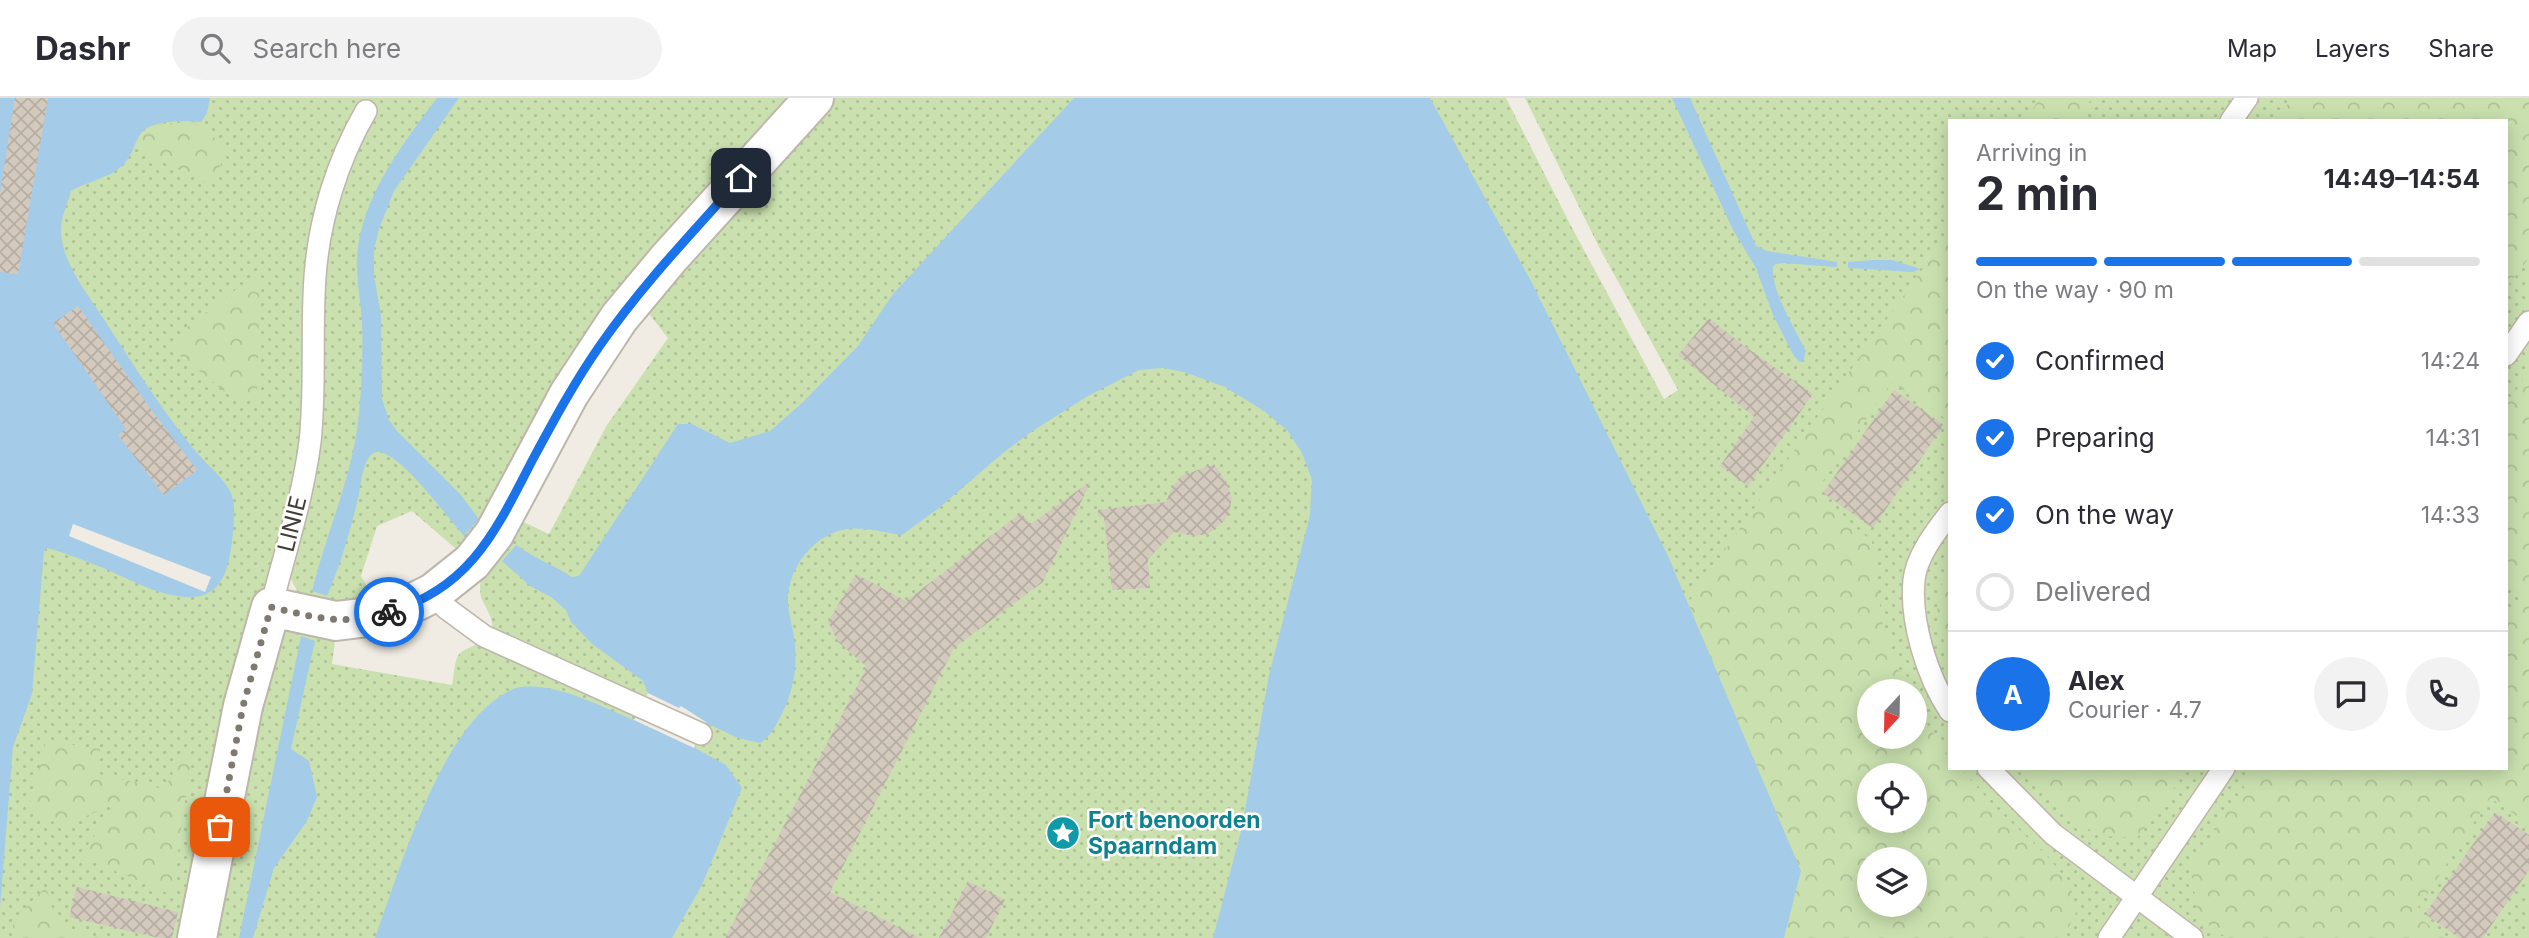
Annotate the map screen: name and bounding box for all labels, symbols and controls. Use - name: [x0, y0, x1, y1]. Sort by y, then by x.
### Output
- search box: [172, 17, 662, 80]
- text: Dashr: [35, 28, 130, 68]
- icon: search: [196, 29, 234, 67]
- text: Search here: [252, 33, 401, 64]
- text: Map: [2227, 34, 2277, 63]
- text: Layers: [2315, 34, 2390, 63]
- text: Share: [2428, 34, 2494, 63]
- text: Arriving in: [1976, 139, 2087, 167]
- pin: [711, 148, 771, 208]
- icon: home: [722, 159, 760, 197]
- text: 14:49–14:54: [2323, 163, 2480, 194]
- text: 2 min: [1976, 165, 2099, 221]
- text: On the way · 90 m: [1976, 276, 2174, 304]
- icon: check: [1976, 342, 2014, 380]
- text: Confirmed: [2035, 345, 2165, 376]
- text: 14:24: [2421, 347, 2480, 375]
- icon: check: [1976, 419, 2014, 457]
- text: Preparing: [2035, 422, 2155, 453]
- text: 14:31: [2426, 424, 2480, 452]
- street label: LINIE: [272, 493, 312, 555]
- icon: check: [1976, 496, 2014, 534]
- text: On the way: [2035, 499, 2174, 530]
- text: 14:33: [2421, 501, 2480, 529]
- text: Delivered: [2035, 576, 2151, 607]
- courier: [354, 577, 424, 647]
- icon: bike: [370, 593, 408, 631]
- button: chat: [2314, 657, 2388, 731]
- button: phone: [2406, 657, 2480, 731]
- text: Alex: [2068, 665, 2125, 696]
- north arrow: [1857, 679, 1927, 749]
- map controls: [1857, 679, 1927, 917]
- text: A: [2003, 679, 2023, 710]
- text: Courier · 4.7: [2068, 696, 2202, 724]
- button: locate: [1857, 763, 1927, 833]
- pin: [190, 797, 250, 857]
- place label: Fort benoorden Spaarndam: [1088, 806, 1261, 860]
- icon: bag: [201, 808, 239, 846]
- place icon: Fort benoorden Spaarndam: [1044, 814, 1082, 852]
- button: layers: [1857, 847, 1927, 917]

